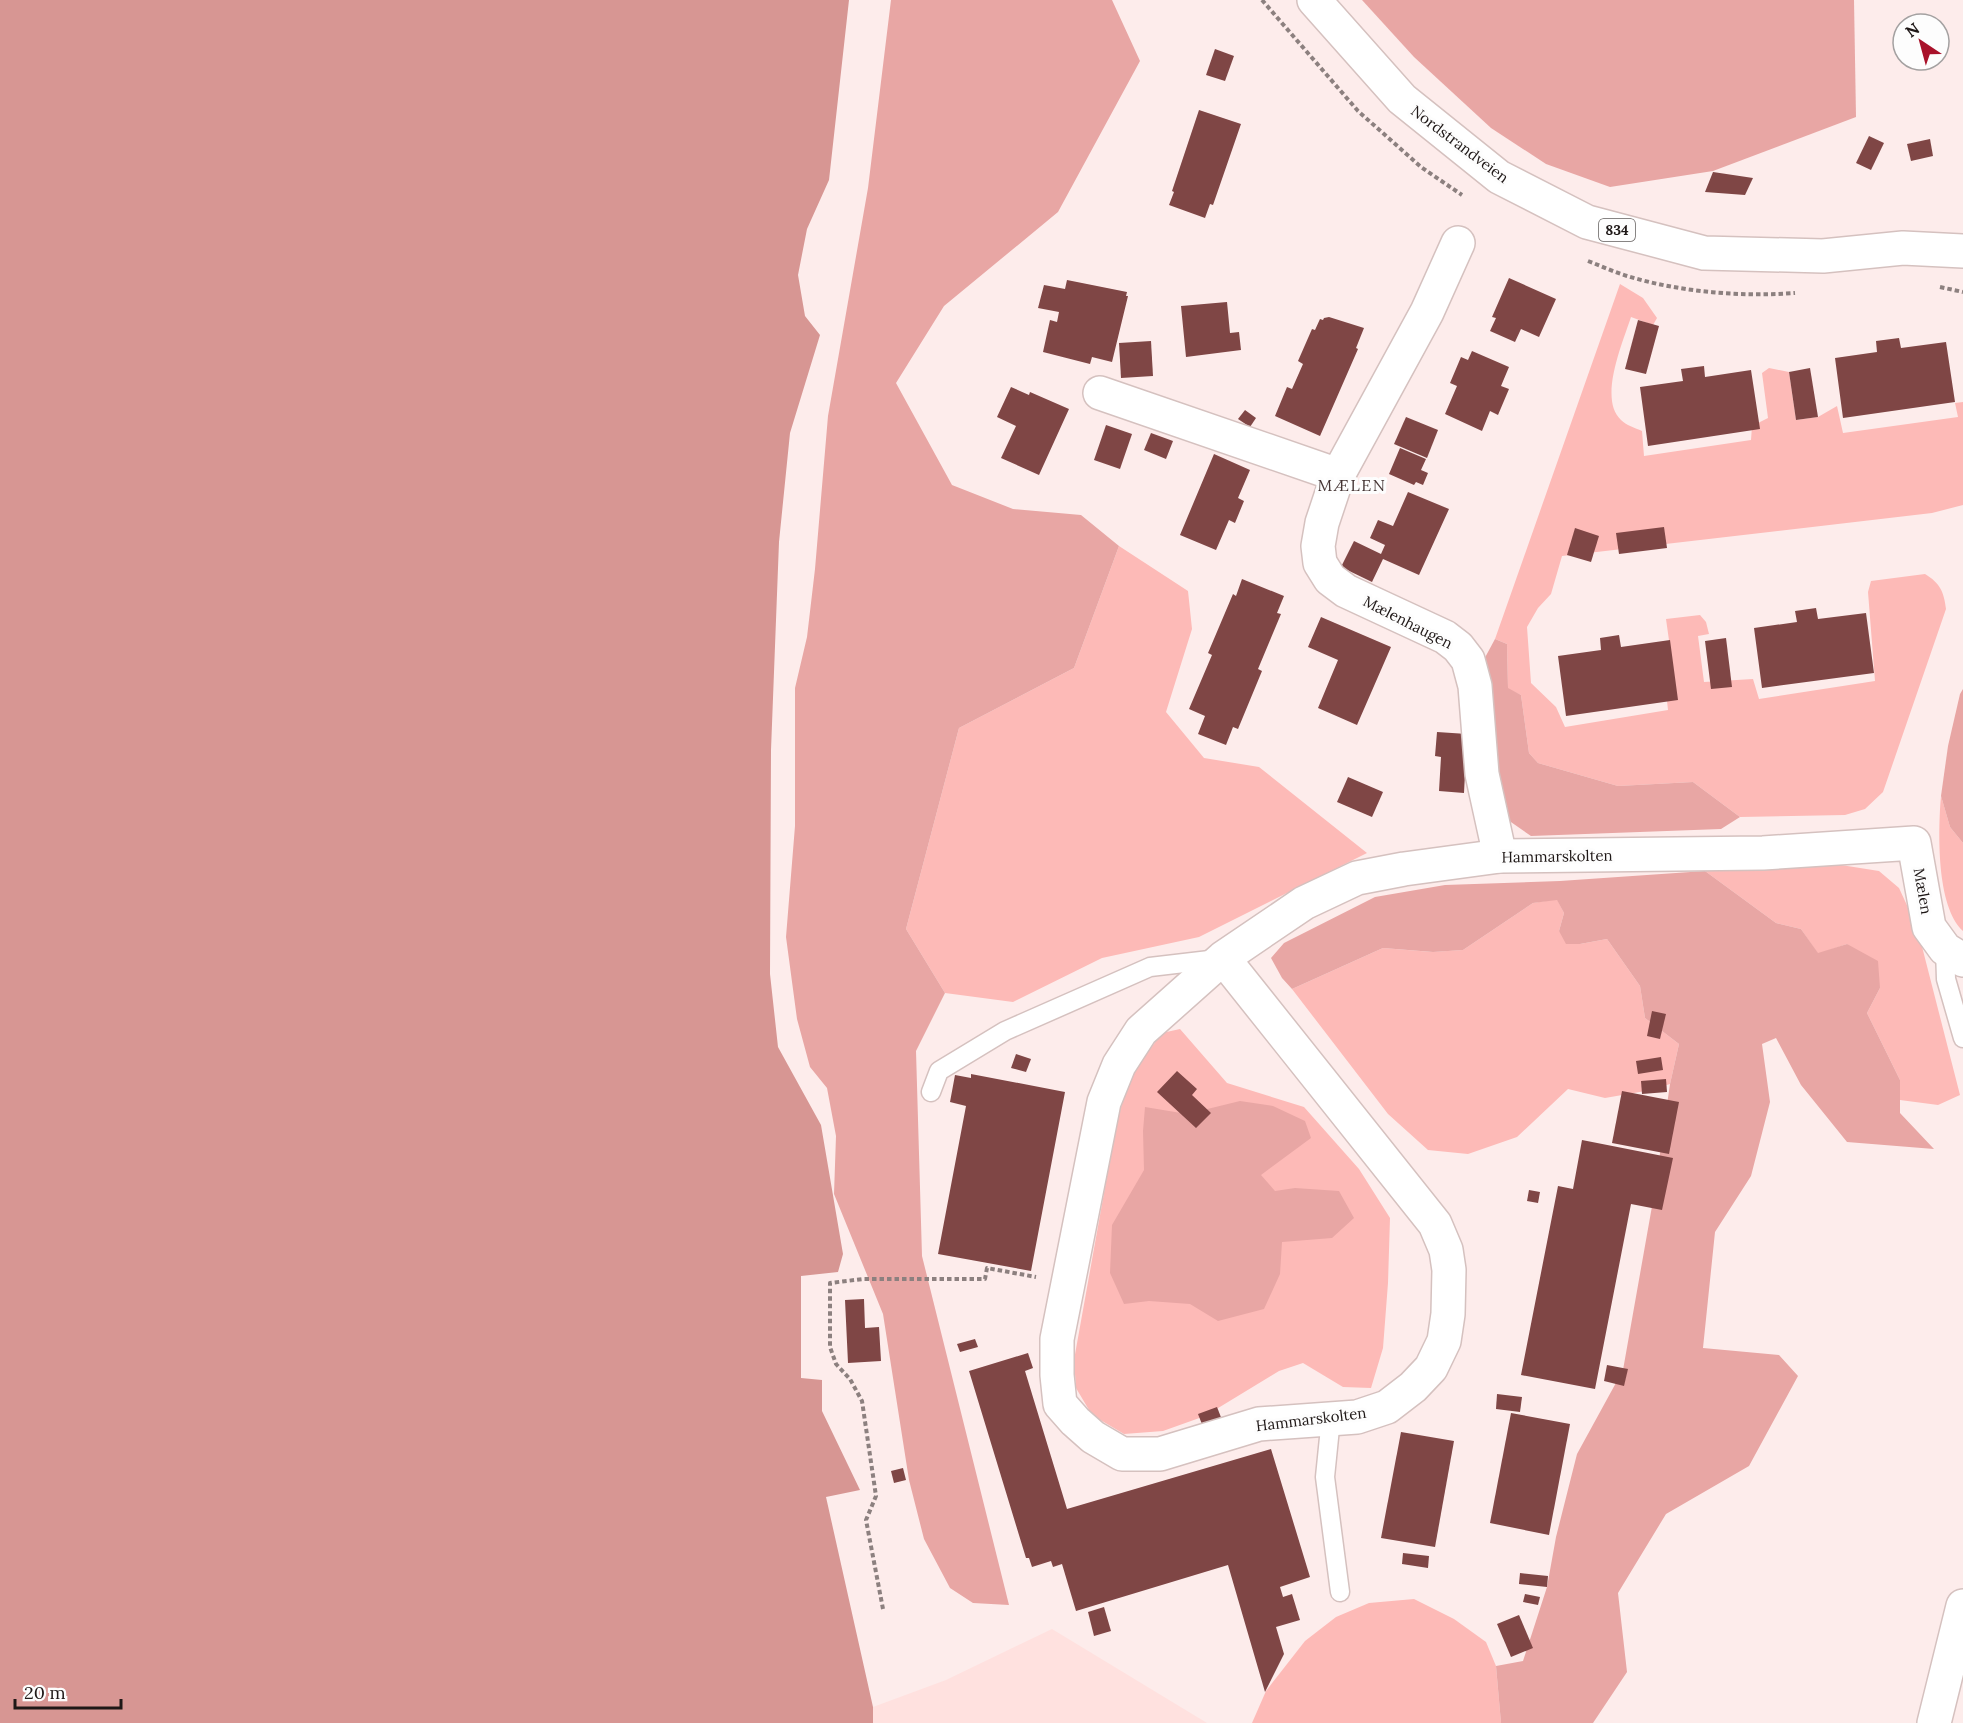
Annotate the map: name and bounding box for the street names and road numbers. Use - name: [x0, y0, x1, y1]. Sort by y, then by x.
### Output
- street label: Nordstrandveien: [1407, 101, 1513, 187]
- road number: 834: [1599, 219, 1635, 241]
- street label: Mælenhaugen: [1360, 591, 1456, 653]
- street label: Hammarskolten: [1501, 846, 1613, 866]
- street label: Mælen: [1910, 866, 1936, 916]
- street label: Hammarskolten: [1255, 1403, 1367, 1435]

